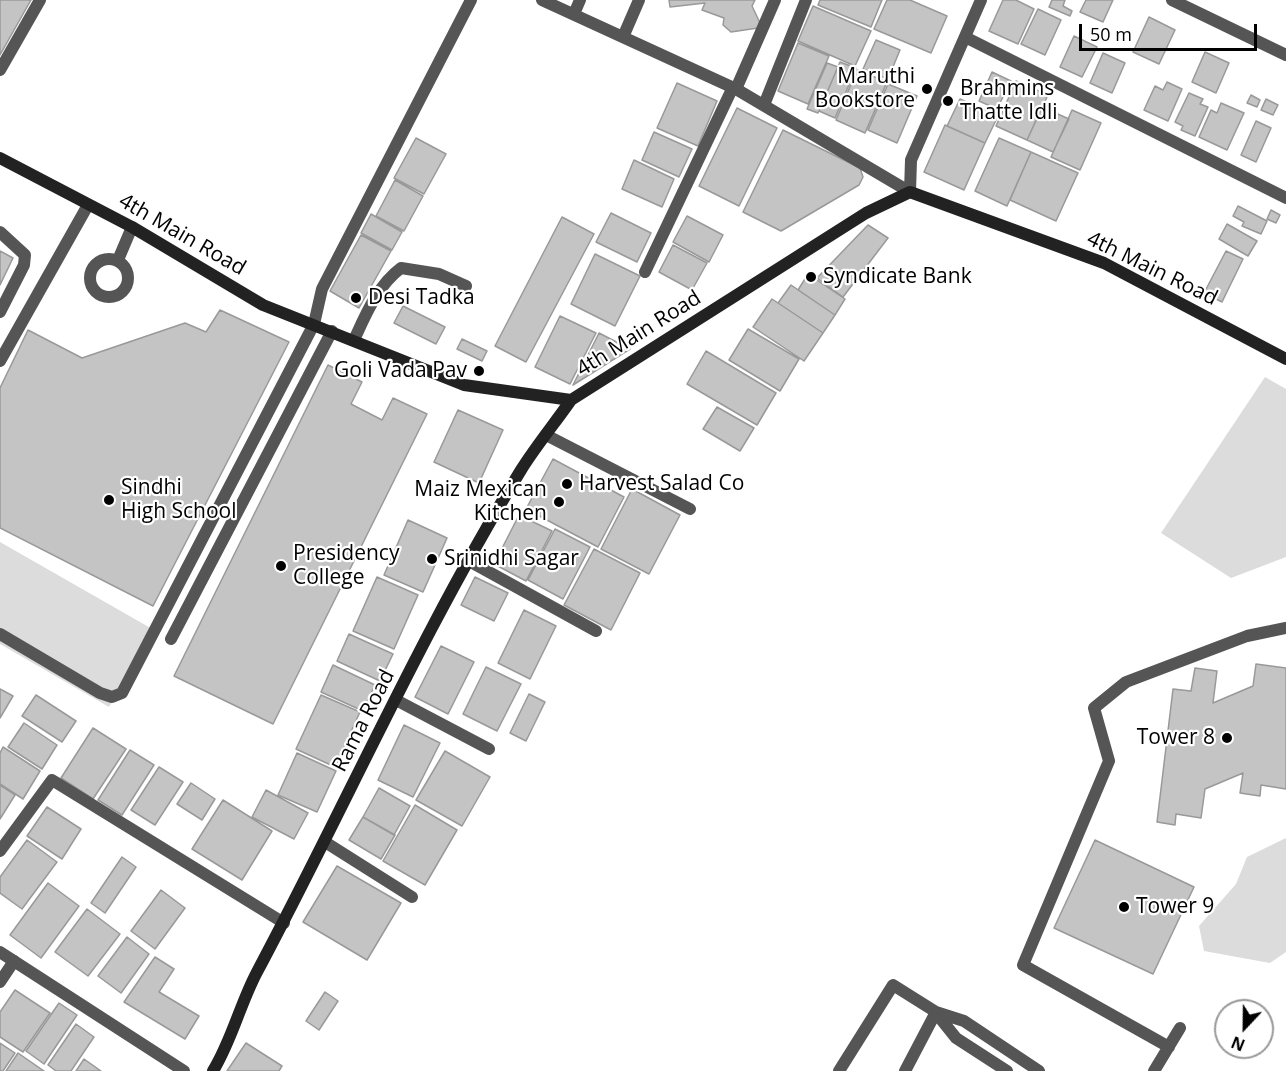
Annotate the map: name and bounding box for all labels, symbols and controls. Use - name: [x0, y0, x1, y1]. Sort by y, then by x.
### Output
- scale bar: [1082, 12, 1260, 50]
- text: 50 m: [1090, 22, 1132, 46]
- place label: Maruthi Bookstore: [815, 64, 915, 114]
- place label: Brahmins Thatte Idli: [960, 76, 1058, 126]
- marker: Maruthi Bookstore: [920, 82, 934, 96]
- marker: Brahmins Thatte Idli: [941, 94, 955, 108]
- street label: 4th Main Road: [114, 189, 250, 281]
- street label: 4th Main Road: [1083, 227, 1221, 311]
- place label: Syndicate Bank: [823, 264, 972, 290]
- marker: Syndicate Bank: [804, 270, 818, 284]
- place label: Desi Tadka: [368, 285, 475, 311]
- street label: 4th Main Road: [572, 286, 706, 382]
- marker: Desi Tadka: [349, 291, 363, 305]
- place label: Goli Vada Pav: [334, 358, 467, 384]
- marker: Goli Vada Pav: [472, 364, 486, 378]
- place label: Harvest Salad Co: [579, 471, 744, 497]
- place label: Sindhi High School: [121, 475, 237, 525]
- place label: Maiz Mexican Kitchen: [414, 477, 547, 527]
- marker: Harvest Salad Co: [560, 477, 574, 491]
- marker: Sindhi High School: [102, 493, 116, 507]
- marker: Maiz Mexican Kitchen: [552, 495, 566, 509]
- place label: Presidency College: [293, 541, 399, 591]
- place label: Srinidhi Sagar: [444, 546, 579, 572]
- marker: Srinidhi Sagar: [425, 552, 439, 566]
- marker: Presidency College: [274, 559, 288, 573]
- street label: Rama Road: [328, 666, 400, 776]
- place label: Tower 8: [1137, 725, 1215, 751]
- marker: Tower 8: [1220, 731, 1234, 745]
- place label: Tower 9: [1136, 894, 1214, 920]
- marker: Tower 9: [1117, 900, 1131, 914]
- north arrow: [1214, 999, 1274, 1059]
- text: N: [1228, 1031, 1248, 1056]

